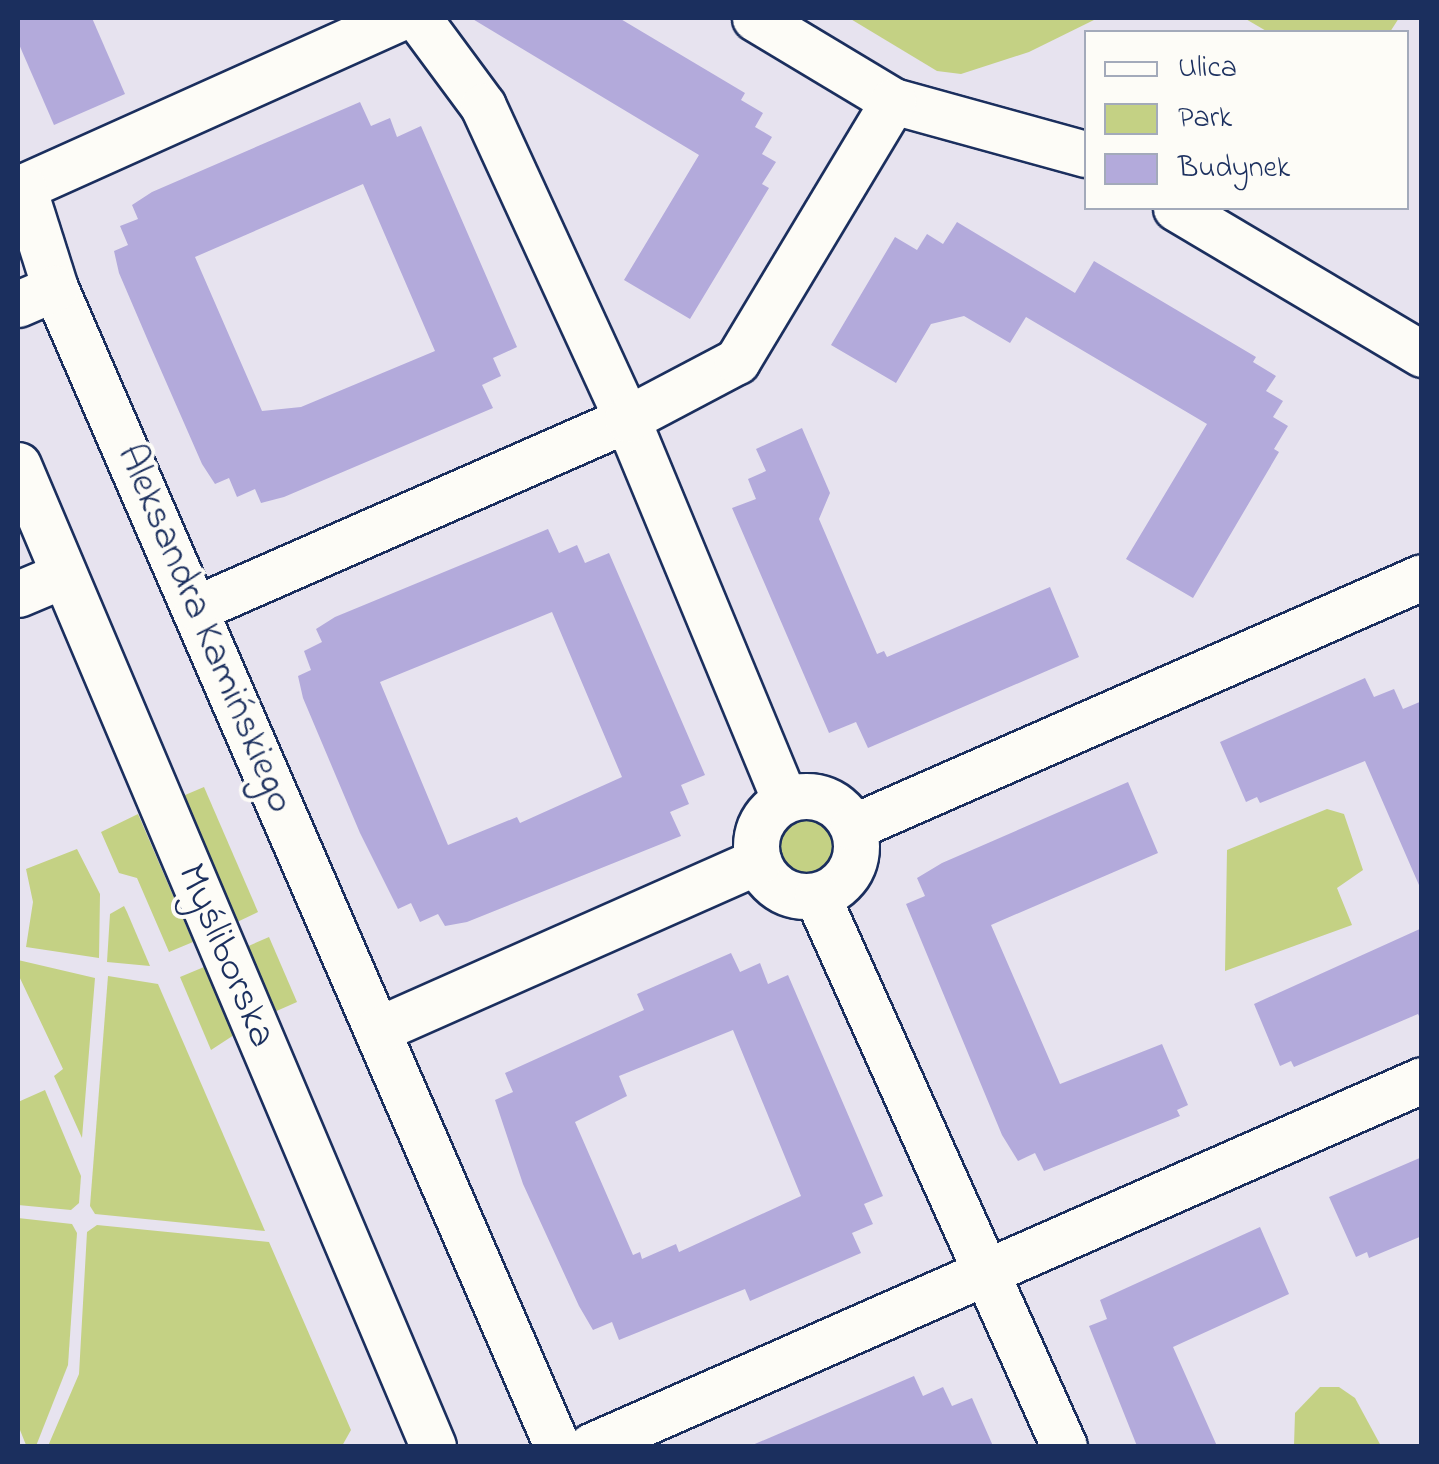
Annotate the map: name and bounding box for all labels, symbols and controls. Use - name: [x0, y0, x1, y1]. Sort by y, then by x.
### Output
- legend: [1084, 30, 1409, 210]
- text: Ulica: [1178, 47, 1237, 91]
- text: Park: [1178, 97, 1232, 141]
- text: Budynek: [1178, 147, 1290, 191]
- street label: Aleksandra Kamińskiego: [105, 437, 303, 821]
- street label: Myśliborska: [165, 857, 285, 1055]

